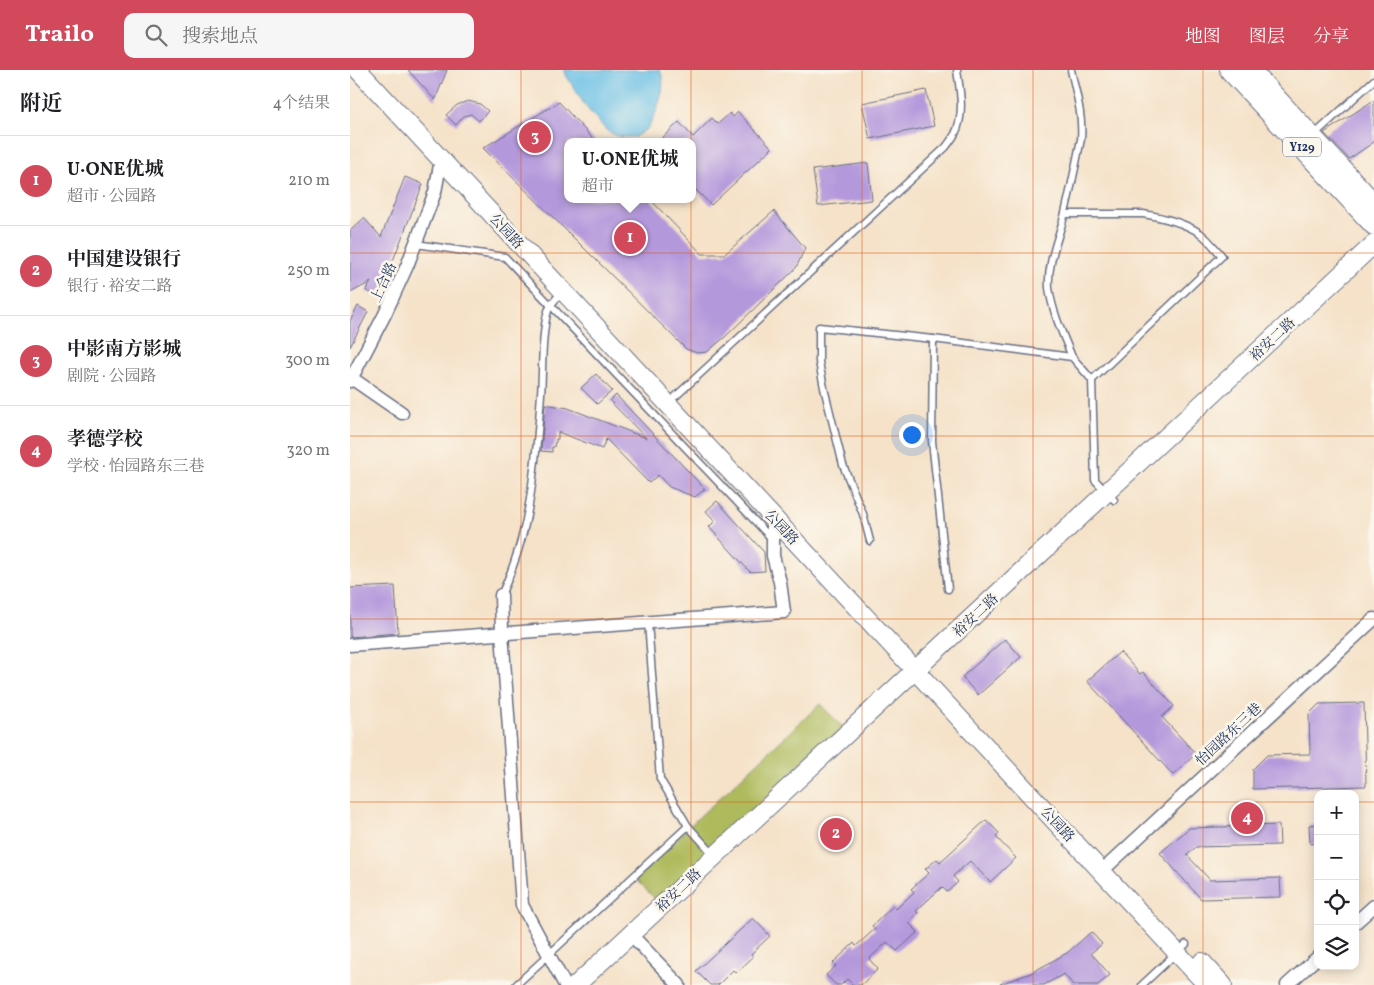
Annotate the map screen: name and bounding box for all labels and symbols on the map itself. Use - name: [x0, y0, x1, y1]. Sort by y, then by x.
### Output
- pin: 3: [519, 118, 551, 156]
- road number: Y129: [1283, 138, 1321, 156]
- street label: 公园路: [485, 210, 527, 254]
- pin: 1: [614, 219, 646, 257]
- street label: 上合路: [367, 260, 402, 306]
- street label: 裕安二路: [1246, 314, 1300, 366]
- your location: [899, 422, 925, 448]
- street label: 公园路: [760, 506, 802, 550]
- street label: 裕安二路: [949, 590, 1003, 642]
- street label: 怡园路东三巷: [1192, 700, 1266, 771]
- pin: 4: [1231, 799, 1263, 837]
- street label: 公园路: [1036, 803, 1078, 847]
- pin: 2: [820, 815, 852, 853]
- street label: 裕安二路: [652, 865, 706, 917]

